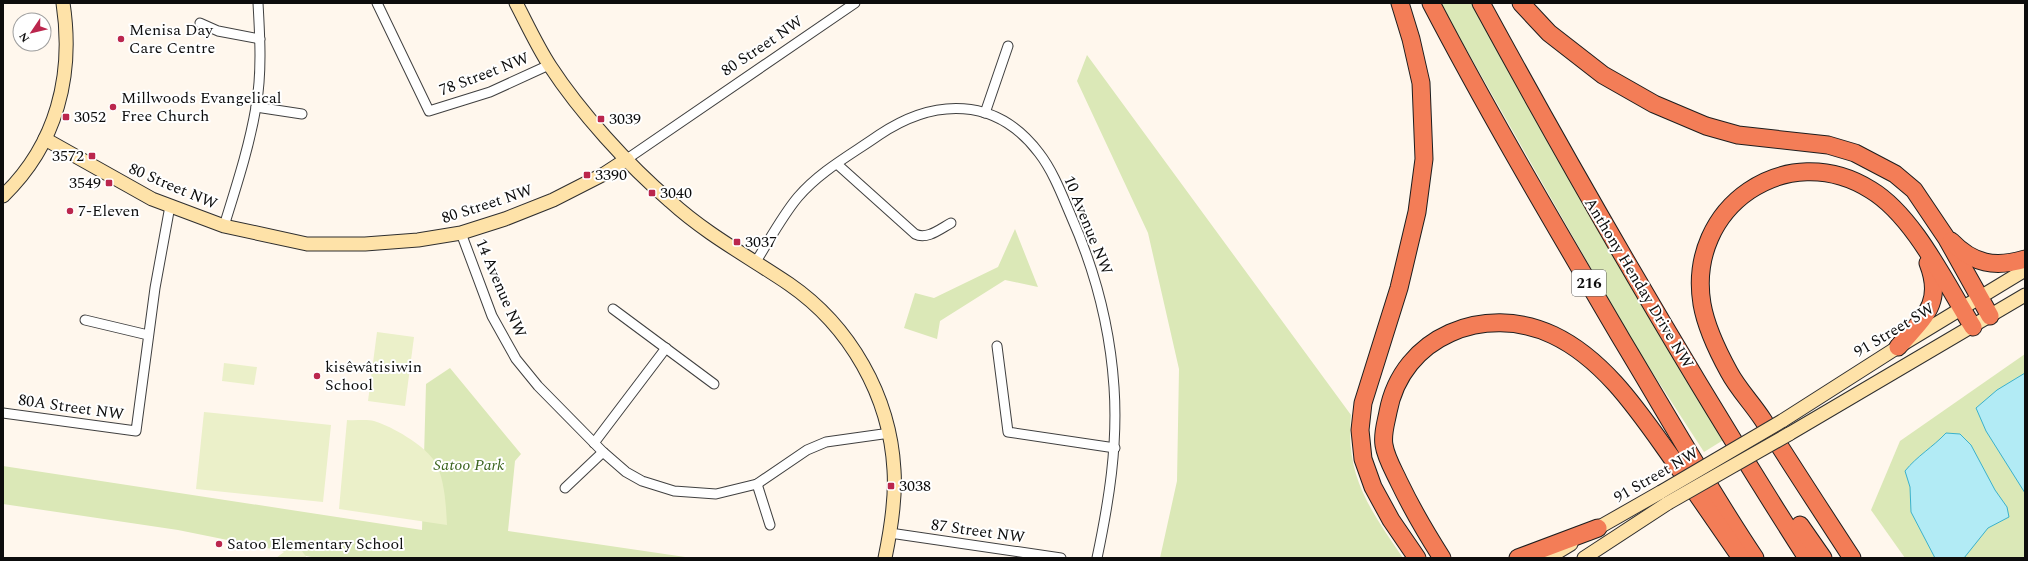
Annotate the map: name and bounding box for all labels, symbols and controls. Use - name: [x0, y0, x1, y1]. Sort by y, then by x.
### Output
- street label: 80 Street NW: [716, 10, 808, 82]
- north arrow: [12, 12, 52, 52]
- place label: Menisa Day Care Centre: [129, 18, 215, 60]
- text: N: [15, 29, 34, 46]
- marker: Menisa Day Care Centre: [116, 34, 126, 44]
- street label: 78 Street NW: [436, 46, 533, 102]
- place label: Millwoods Evangelical Free Church: [121, 86, 281, 128]
- marker: Millwoods Evangelical Free Church: [108, 102, 118, 112]
- place label: 3052: [74, 105, 106, 129]
- place label: 3039: [609, 107, 641, 131]
- marker: 3052: [61, 112, 71, 122]
- marker: 3039: [596, 114, 606, 124]
- place label: 3572: [52, 144, 84, 168]
- marker: 3572: [87, 151, 97, 161]
- street label: 80 Street NW: [125, 157, 221, 216]
- place label: 3390: [595, 163, 627, 187]
- marker: 3390: [582, 170, 592, 180]
- place label: 3549: [69, 171, 101, 195]
- street label: 10 Avenue NW: [1057, 172, 1119, 279]
- marker: 3549: [104, 178, 114, 188]
- street label: 80 Street NW: [438, 178, 536, 230]
- place label: 3040: [660, 181, 692, 205]
- marker: 3040: [647, 188, 657, 198]
- street label: Anthony Henday Drive NW: [1578, 193, 1700, 373]
- place label: 7-Eleven: [78, 199, 140, 223]
- marker: 7-Eleven: [65, 206, 75, 216]
- place label: 3037: [745, 230, 777, 254]
- street label: 14 Avenue NW: [469, 235, 533, 341]
- marker: 3037: [732, 237, 742, 247]
- road number: 216: [1572, 270, 1606, 296]
- street label: 91 Street SW: [1849, 296, 1939, 364]
- place label: kisêwâtisiwin School: [325, 355, 422, 397]
- marker: kisêwâtisiwin School: [312, 371, 322, 381]
- street label: 80A Street NW: [17, 388, 126, 426]
- street label: 91 Street NW: [1609, 441, 1703, 509]
- park label: Satoo Park: [433, 453, 505, 477]
- place label: 3038: [899, 474, 931, 498]
- marker: 3038: [886, 481, 896, 491]
- street label: 87 Street NW: [930, 513, 1027, 549]
- place label: Satoo Elementary School: [227, 532, 404, 556]
- marker: Satoo Elementary School: [214, 539, 224, 549]

